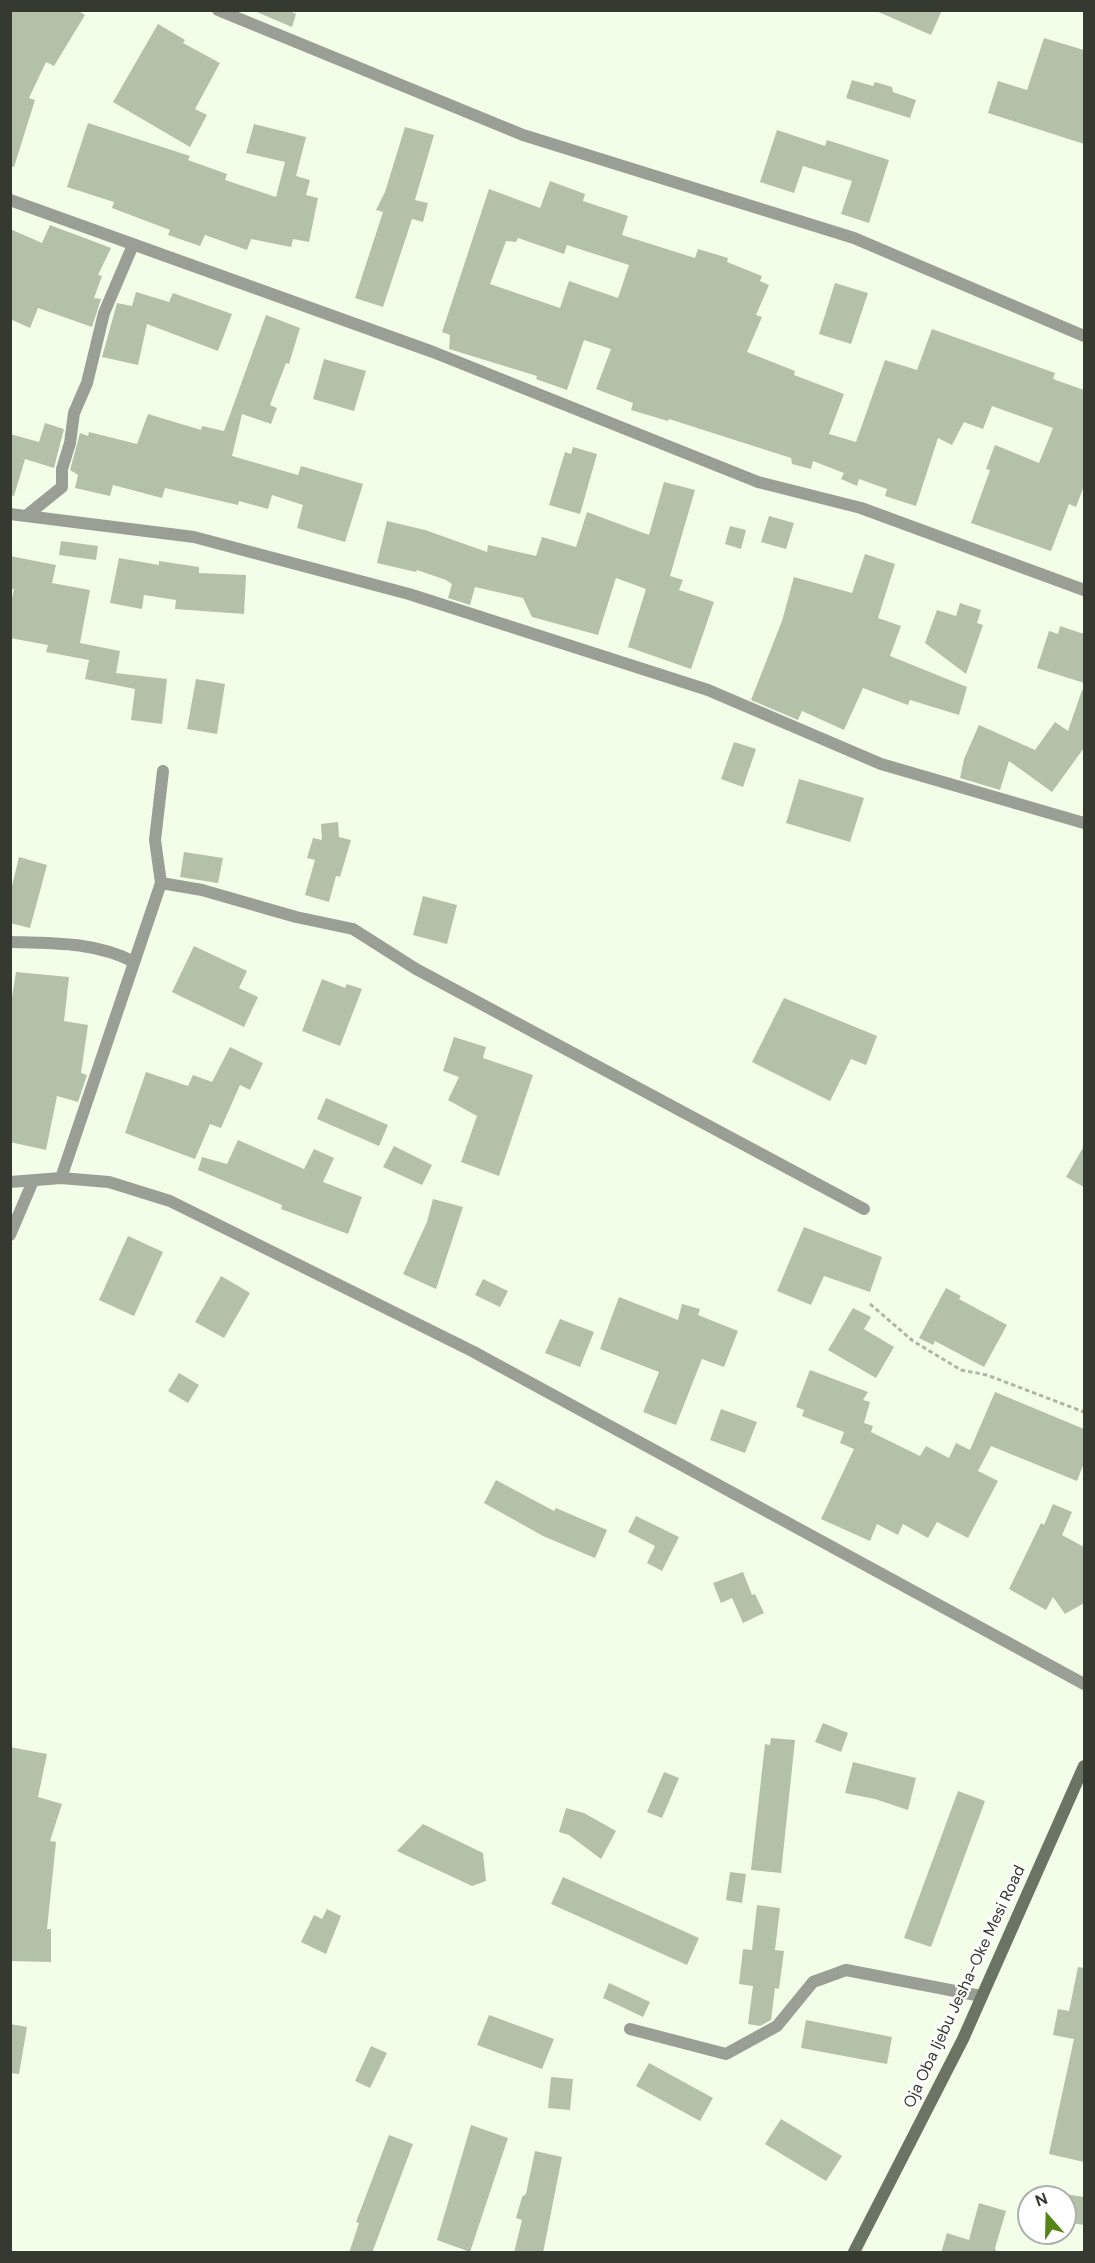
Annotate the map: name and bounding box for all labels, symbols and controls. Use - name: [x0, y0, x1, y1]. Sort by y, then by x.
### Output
- street label: Oja Oba Ijebu Jesha-Oke Mesi Road: [900, 1863, 1030, 2111]
- north arrow: [1017, 2185, 1077, 2245]
- text: N: [1032, 2188, 1050, 2211]

